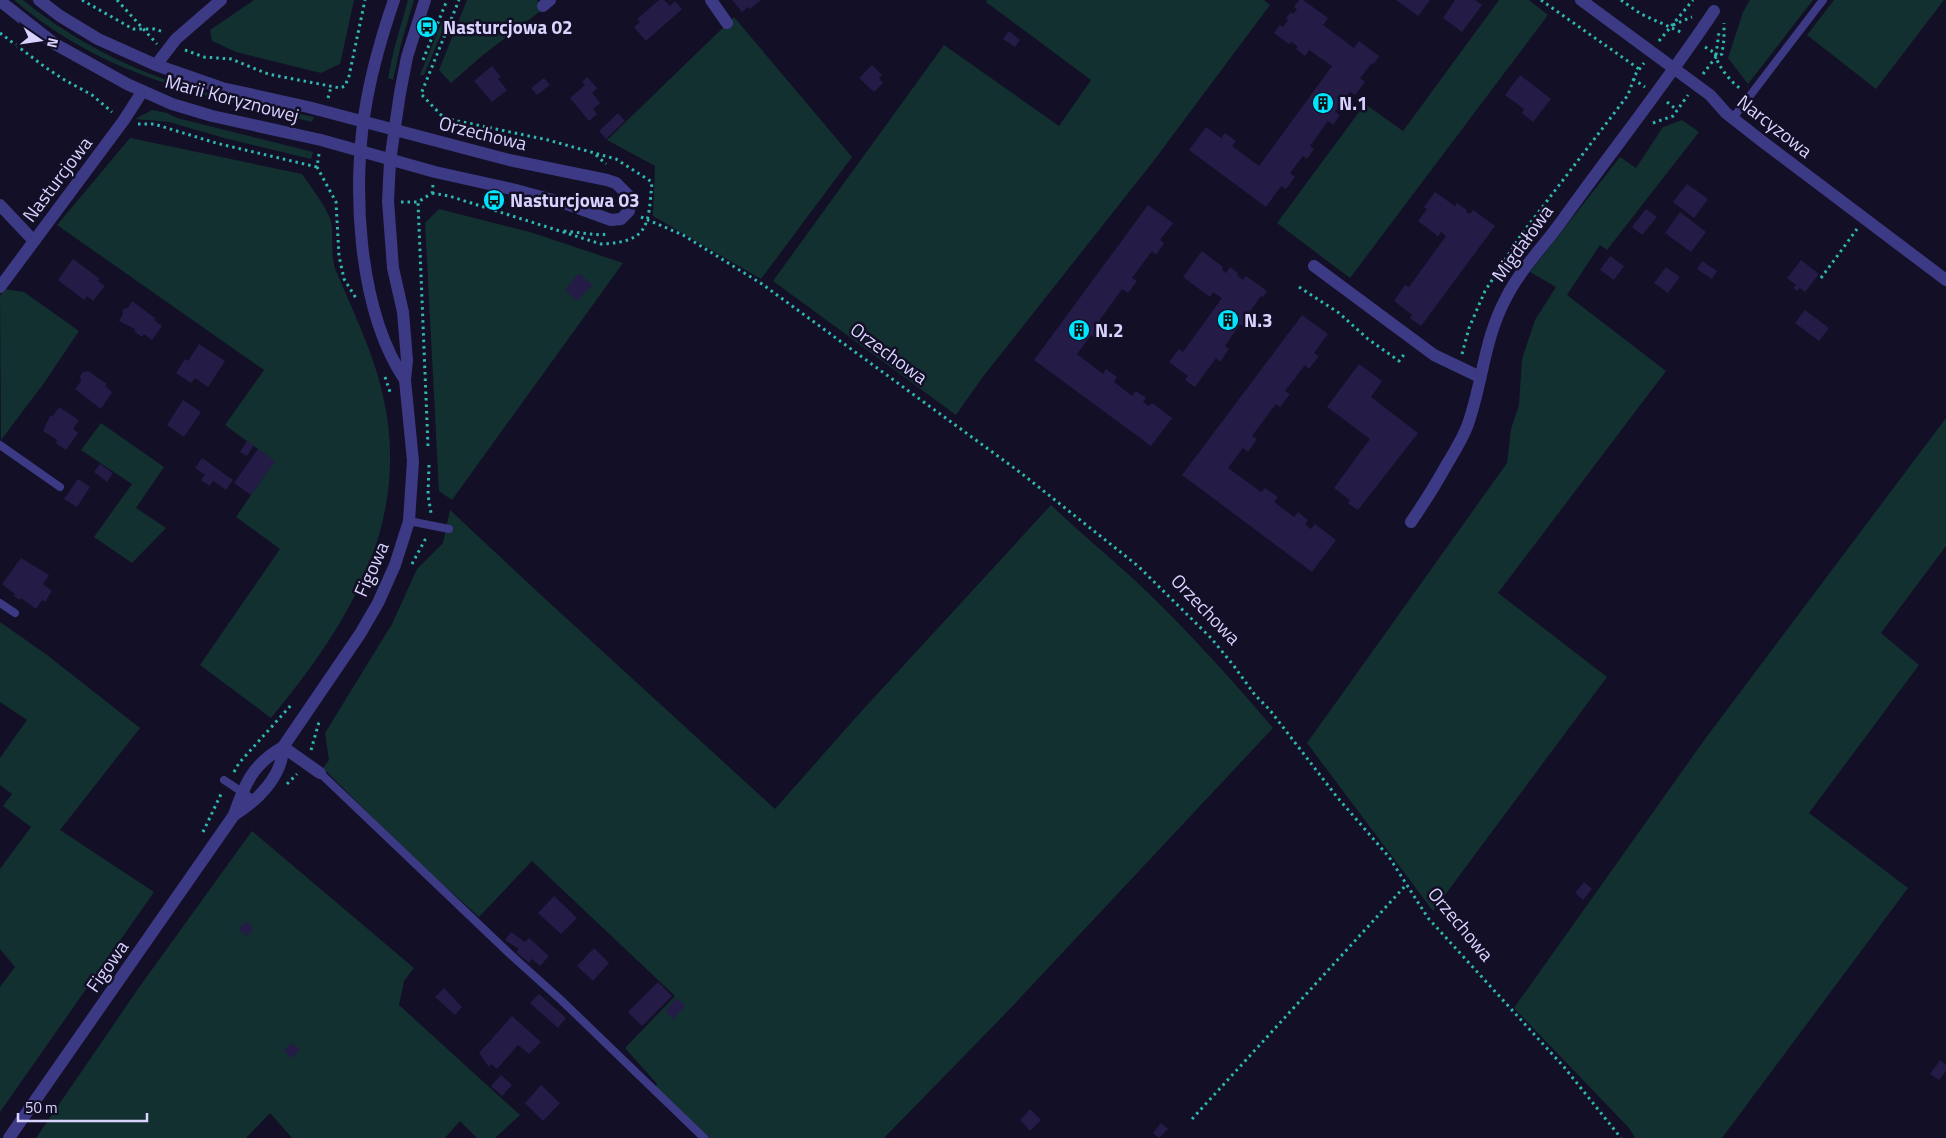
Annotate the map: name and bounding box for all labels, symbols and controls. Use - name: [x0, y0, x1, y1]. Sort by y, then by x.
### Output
- place label: Nasturcjowa 02: [443, 12, 573, 41]
- north arrow: [15, 15, 65, 65]
- bus stop icon: Nasturcjowa 02: [415, 15, 439, 39]
- text: N: [42, 36, 64, 50]
- street label: Marii Koryznowej: [162, 66, 302, 129]
- street label: Narcyzowa: [1731, 87, 1820, 165]
- place label: N.1: [1339, 88, 1368, 117]
- building icon: N.1: [1311, 91, 1335, 115]
- street label: Orzechowa: [436, 108, 531, 158]
- street label: Nasturcjowa: [15, 129, 99, 228]
- place label: Nasturcjowa 03: [510, 185, 640, 214]
- bus stop icon: Nasturcjowa 03: [482, 188, 506, 212]
- street label: Migdałowa: [1484, 198, 1560, 287]
- place label: N.3: [1244, 305, 1273, 334]
- building icon: N.3: [1216, 308, 1240, 332]
- street label: Orzechowa: [845, 315, 934, 391]
- place label: N.2: [1095, 315, 1124, 344]
- building icon: N.2: [1067, 318, 1091, 342]
- street label: Figowa: [346, 536, 396, 601]
- street label: Orzechowa: [1165, 566, 1248, 651]
- street label: Orzechowa: [1421, 880, 1502, 968]
- street label: Figowa: [78, 933, 135, 998]
- scale bar: [18, 1090, 146, 1122]
- text: 50 m: [25, 1096, 58, 1119]

